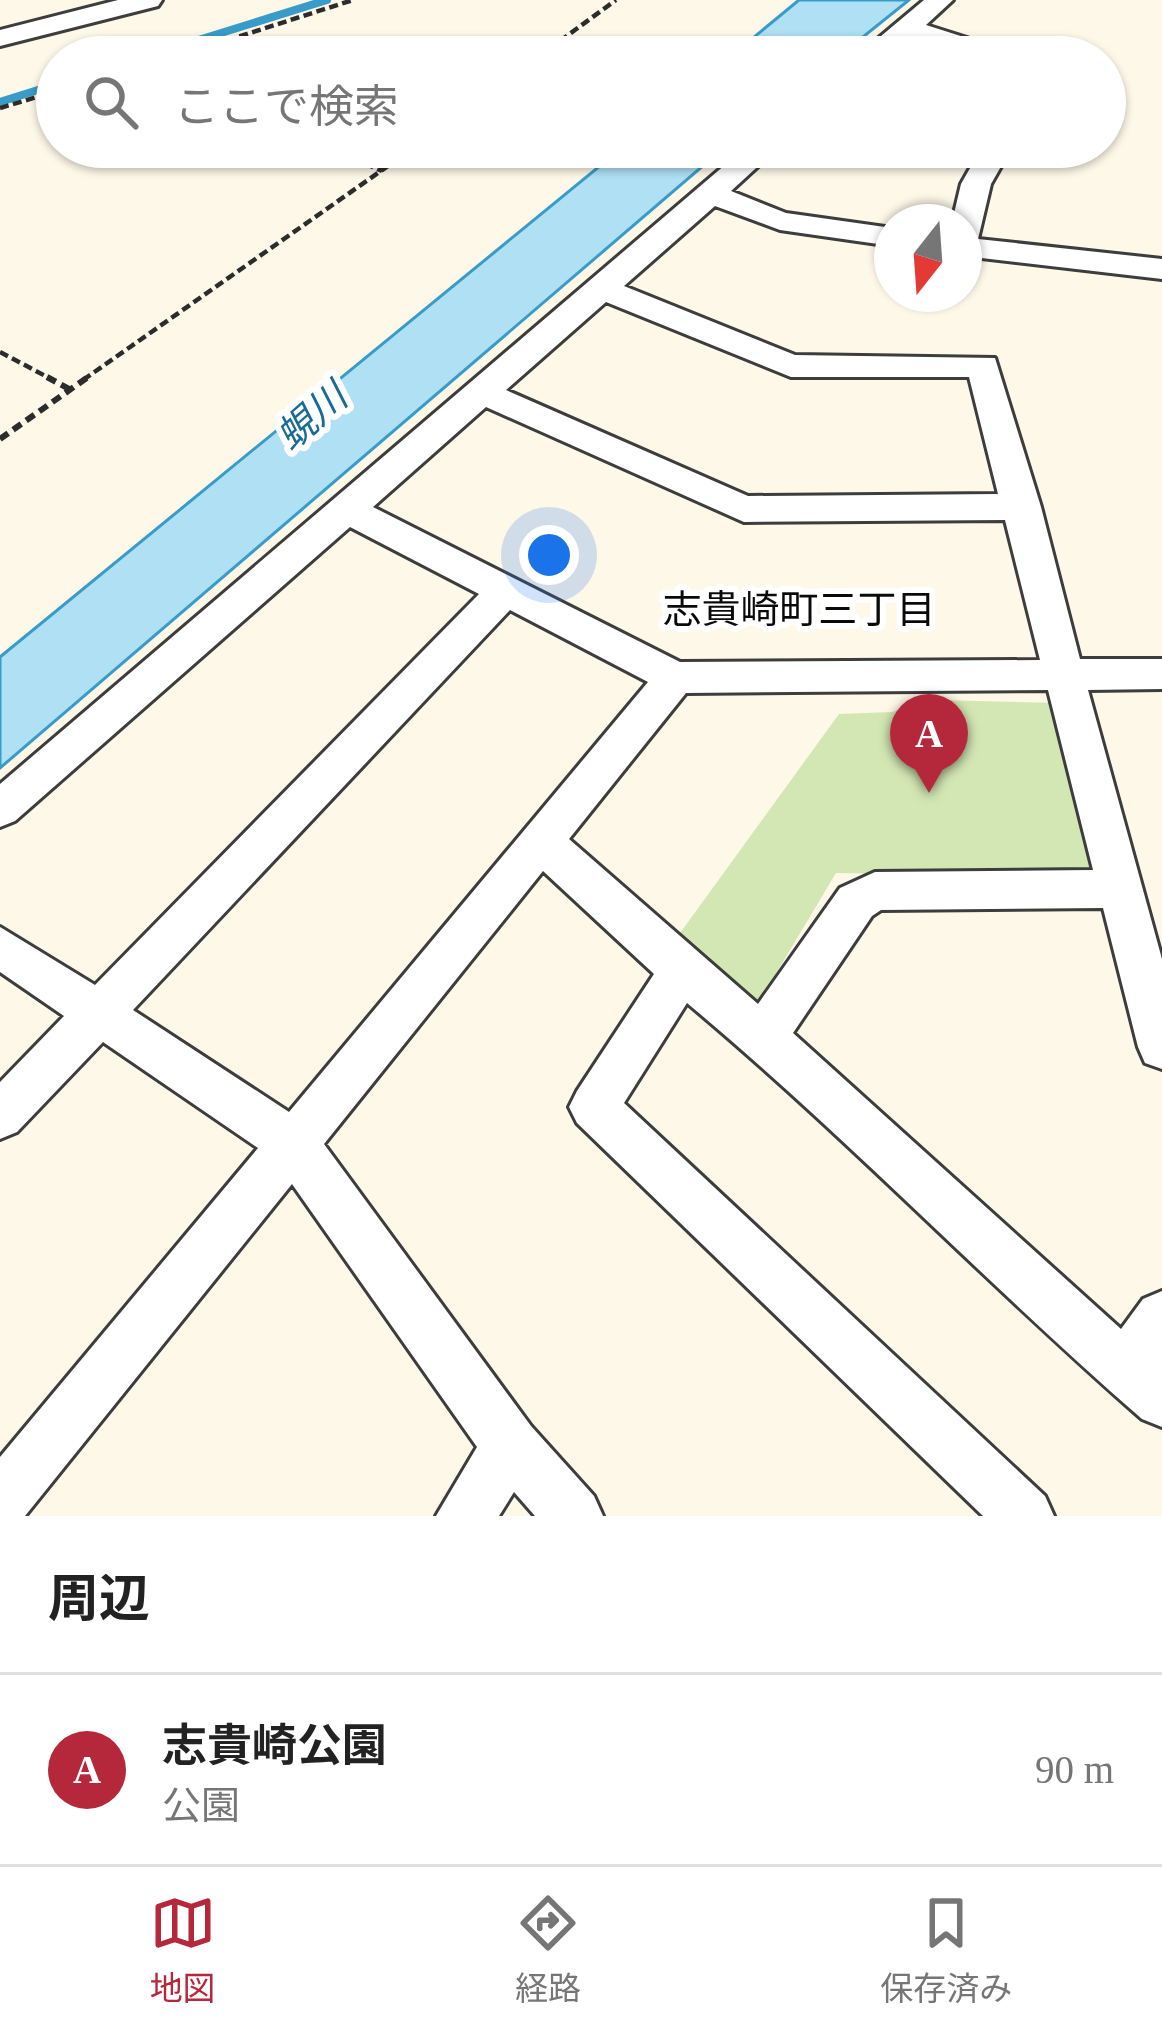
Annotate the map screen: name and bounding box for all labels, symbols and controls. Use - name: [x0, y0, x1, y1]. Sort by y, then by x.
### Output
- search box: [36, 36, 1126, 168]
- icon: search: [78, 69, 144, 135]
- text: ここで検索: [174, 82, 399, 132]
- north arrow: [874, 204, 982, 312]
- water label: 蜆川: [268, 372, 358, 458]
- your location: [519, 525, 579, 585]
- district label: 志貴崎町三丁目: [662, 588, 936, 631]
- pin: A: [890, 694, 968, 793]
- text: 周辺: [48, 1571, 150, 1627]
- text: 志貴崎公園: [162, 1721, 387, 1771]
- text: A: [73, 1748, 101, 1791]
- text: 90 m: [1035, 1748, 1114, 1791]
- text: 公園: [162, 1784, 240, 1827]
- tab: 地図: [150, 1890, 216, 2010]
- tab: 経路: [515, 1890, 581, 2010]
- tab: 保存済み: [880, 1890, 1012, 2010]

